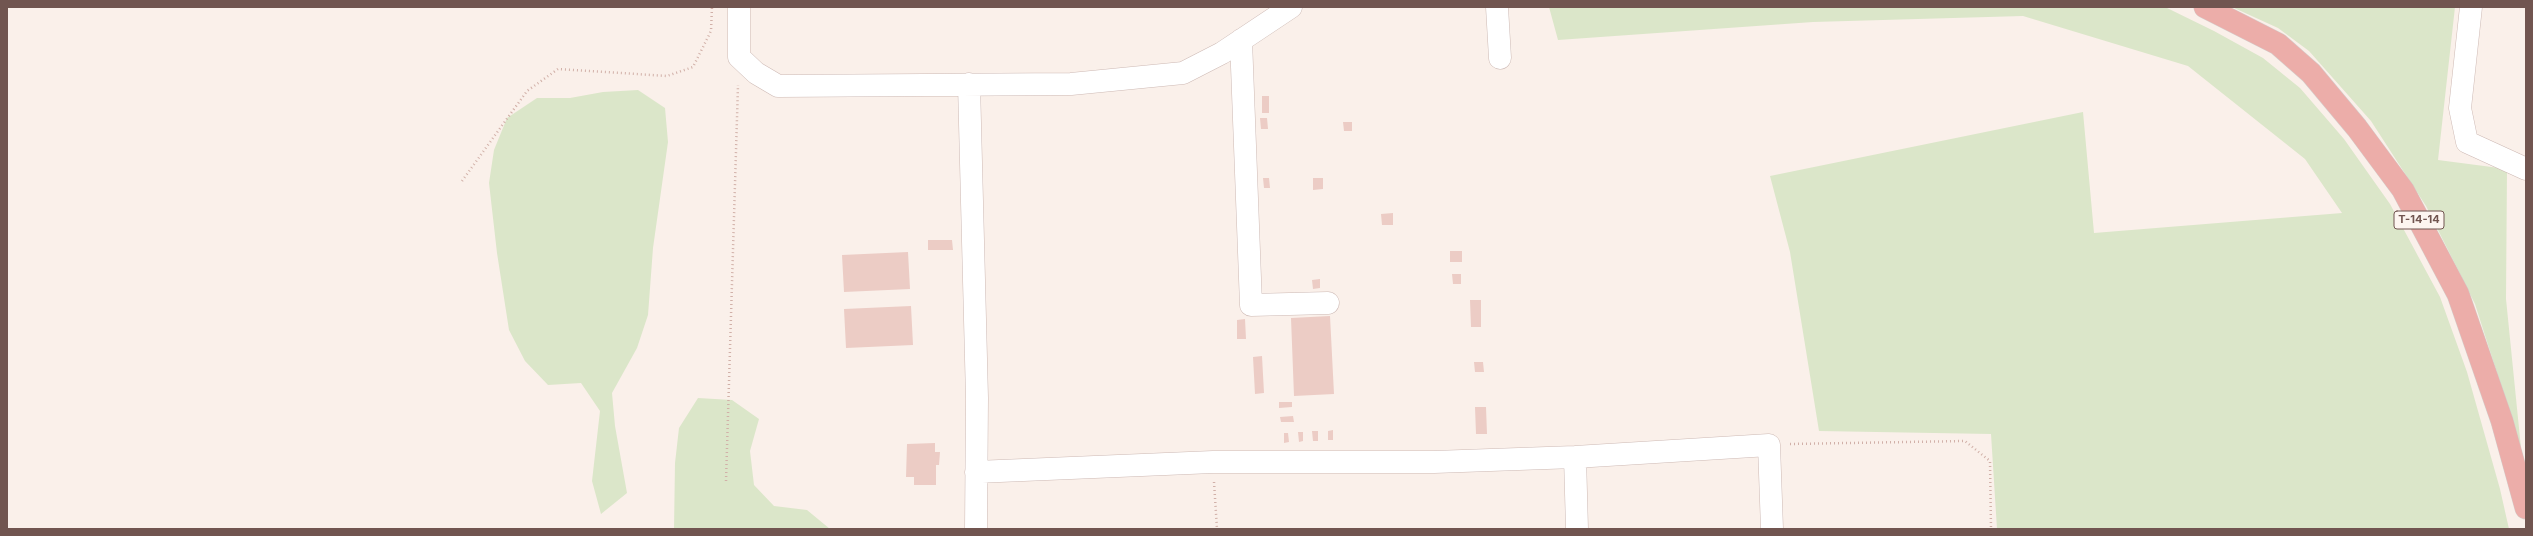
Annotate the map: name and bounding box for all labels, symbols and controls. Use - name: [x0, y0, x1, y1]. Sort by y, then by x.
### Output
- road number: Т-14-14: [2394, 211, 2444, 229]

